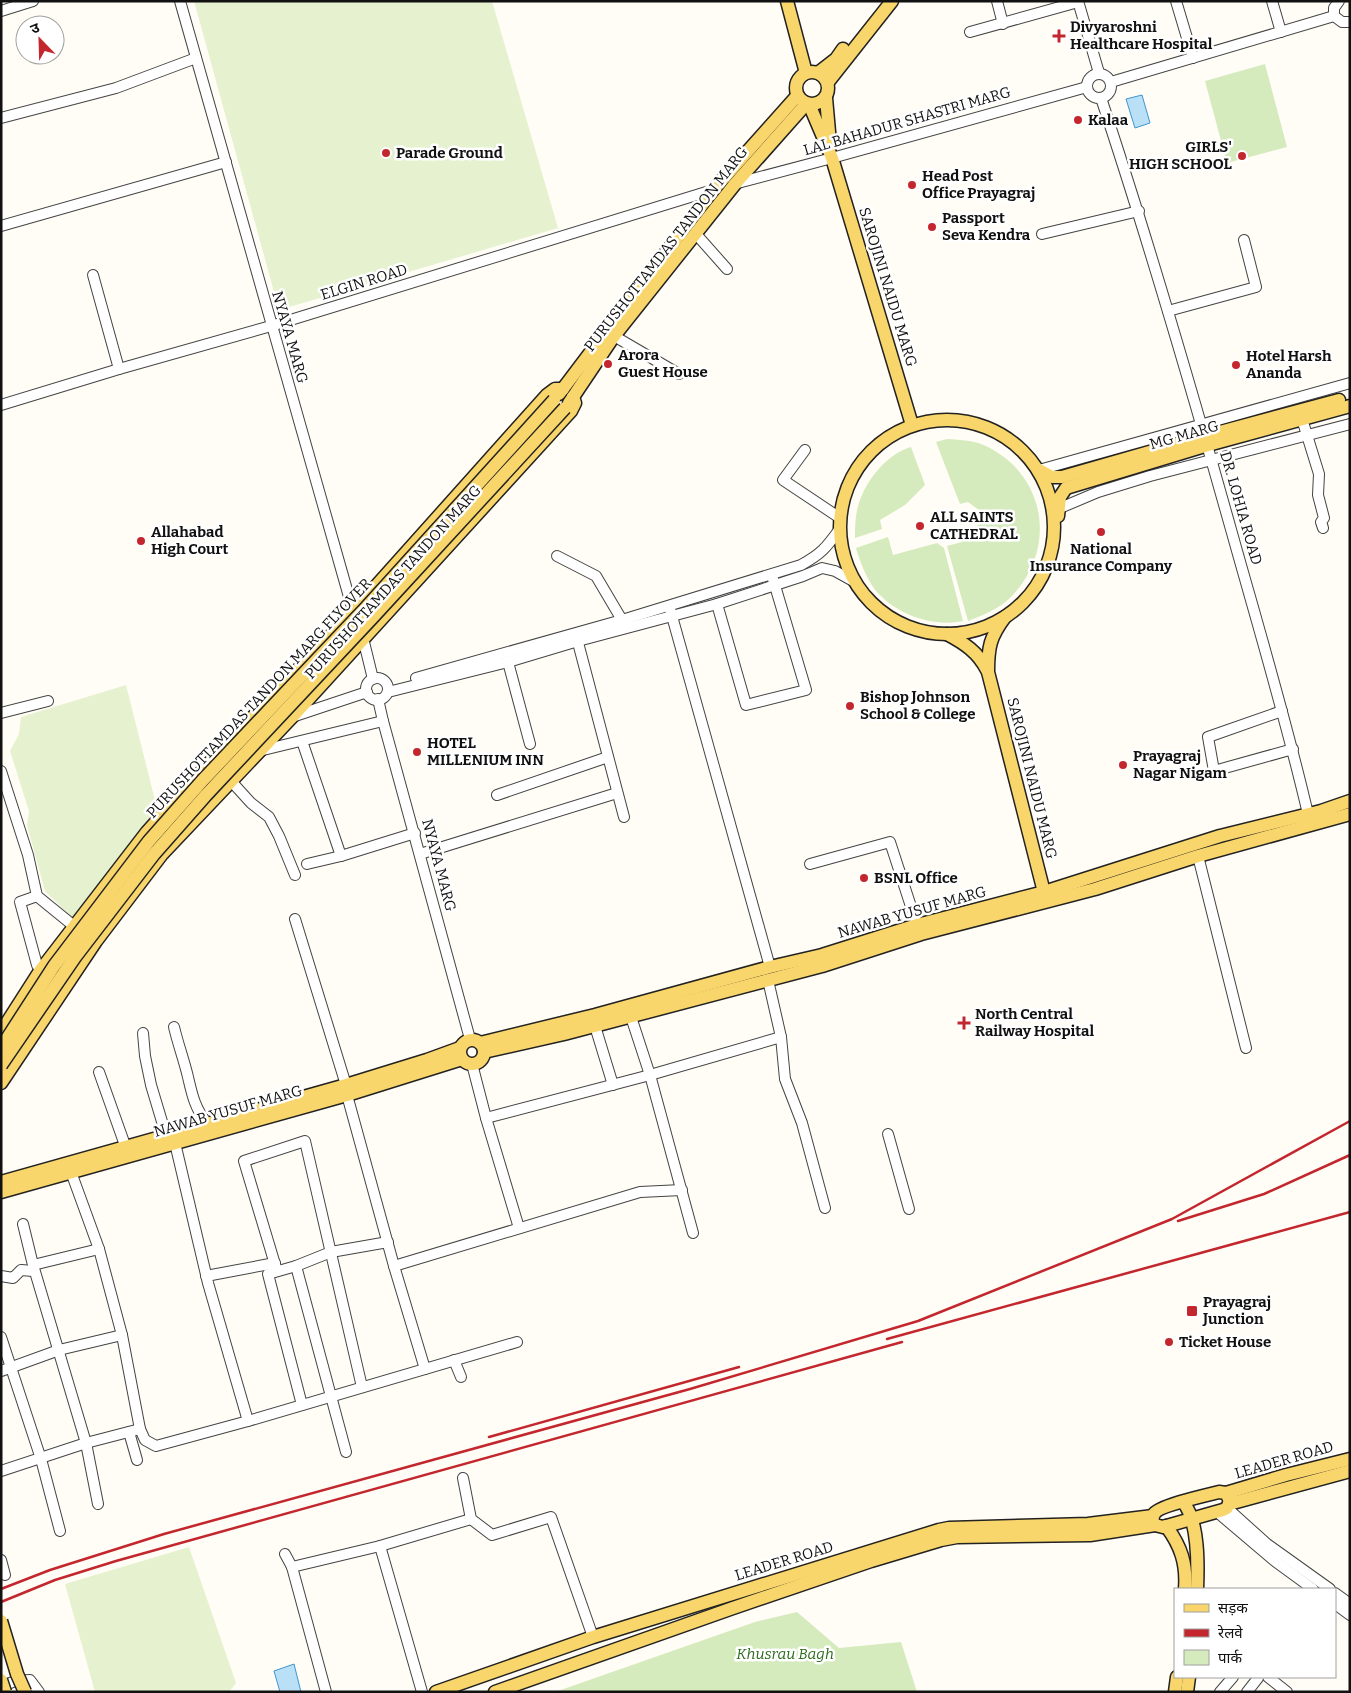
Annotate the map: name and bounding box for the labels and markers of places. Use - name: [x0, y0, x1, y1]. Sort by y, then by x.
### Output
- place label: Divyaroshni Healthcare Hospital: [1070, 18, 1213, 53]
- marker: Divyaroshni Healthcare Hospital: [1052, 29, 1066, 43]
- place label: Kalaa: [1088, 111, 1129, 129]
- marker: Kalaa: [1072, 114, 1084, 126]
- place label: GIRLS' HIGH SCHOOL: [1129, 138, 1233, 173]
- place label: Parade Ground: [396, 144, 503, 162]
- marker: Parade Ground: [380, 147, 392, 159]
- marker: GIRLS' HIGH SCHOOL: [1236, 150, 1248, 162]
- place label: Head Post Office Prayagraj: [922, 167, 1035, 202]
- marker: Head Post Office Prayagraj: [906, 179, 918, 191]
- place label: Passport Seva Kendra: [942, 209, 1031, 244]
- marker: Passport Seva Kendra: [926, 221, 938, 233]
- place label: Arora Guest House: [618, 346, 708, 381]
- place label: Hotel Harsh Ananda: [1246, 347, 1332, 382]
- marker: Arora Guest House: [602, 358, 614, 370]
- marker: Hotel Harsh Ananda: [1230, 359, 1242, 371]
- place label: ALL SAINTS CATHEDRAL: [930, 508, 1019, 543]
- marker: ALL SAINTS CATHEDRAL: [914, 520, 926, 532]
- place label: Allahabad High Court: [151, 523, 229, 558]
- marker: National Insurance Company: [1095, 526, 1107, 538]
- marker: Allahabad High Court: [135, 535, 147, 547]
- place label: National Insurance Company: [1030, 540, 1173, 575]
- place label: Bishop Johnson School & College: [860, 688, 975, 723]
- marker: Bishop Johnson School & College: [844, 700, 856, 712]
- place label: HOTEL MILLENIUM INN: [427, 734, 544, 769]
- marker: HOTEL MILLENIUM INN: [411, 746, 423, 758]
- place label: Prayagraj Nagar Nigam: [1133, 747, 1228, 782]
- marker: Prayagraj Nagar Nigam: [1117, 759, 1129, 771]
- place label: BSNL Office: [874, 869, 958, 887]
- marker: BSNL Office: [858, 872, 870, 884]
- place label: North Central Railway Hospital: [975, 1005, 1094, 1040]
- marker: North Central Railway Hospital: [957, 1016, 971, 1030]
- place label: Prayagraj Junction: [1202, 1293, 1271, 1328]
- marker: Prayagraj Junction: [1185, 1304, 1199, 1318]
- place label: Ticket House: [1179, 1333, 1271, 1351]
- marker: Ticket House: [1163, 1336, 1175, 1348]

